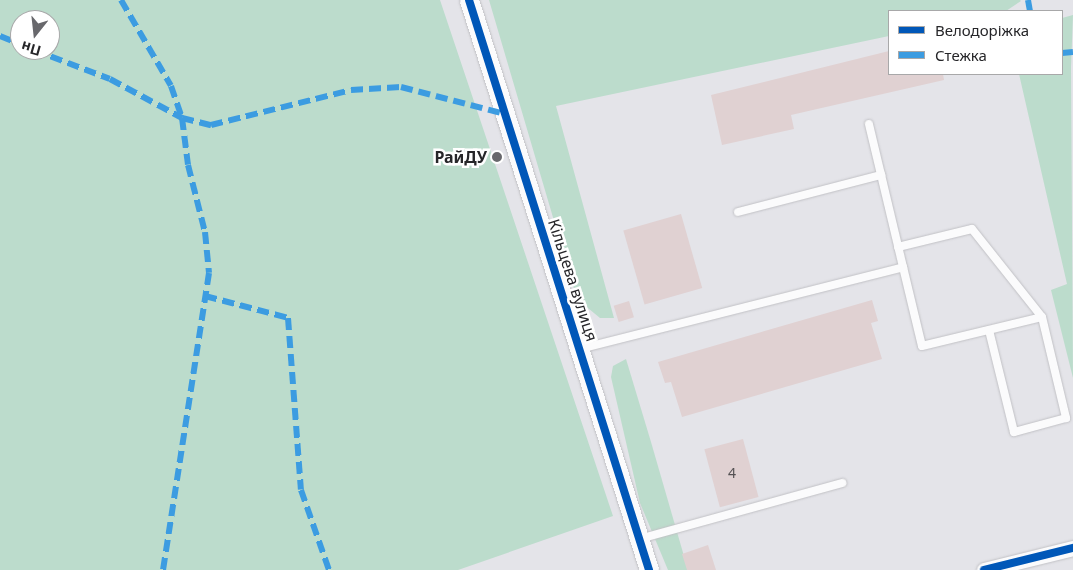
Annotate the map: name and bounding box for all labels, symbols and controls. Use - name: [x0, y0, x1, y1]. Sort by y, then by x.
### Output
- north arrow: [10, 10, 60, 60]
- legend: [888, 10, 1063, 75]
- text: Велодоріжка: [935, 20, 1029, 40]
- text: Пн: [19, 37, 43, 61]
- text: Стежка: [935, 45, 987, 65]
- place label: РайДУ: [434, 147, 487, 167]
- marker: РайДУ: [491, 151, 503, 163]
- street label: Кільцева вулиця: [544, 216, 602, 344]
- house number: 4: [728, 465, 736, 481]

